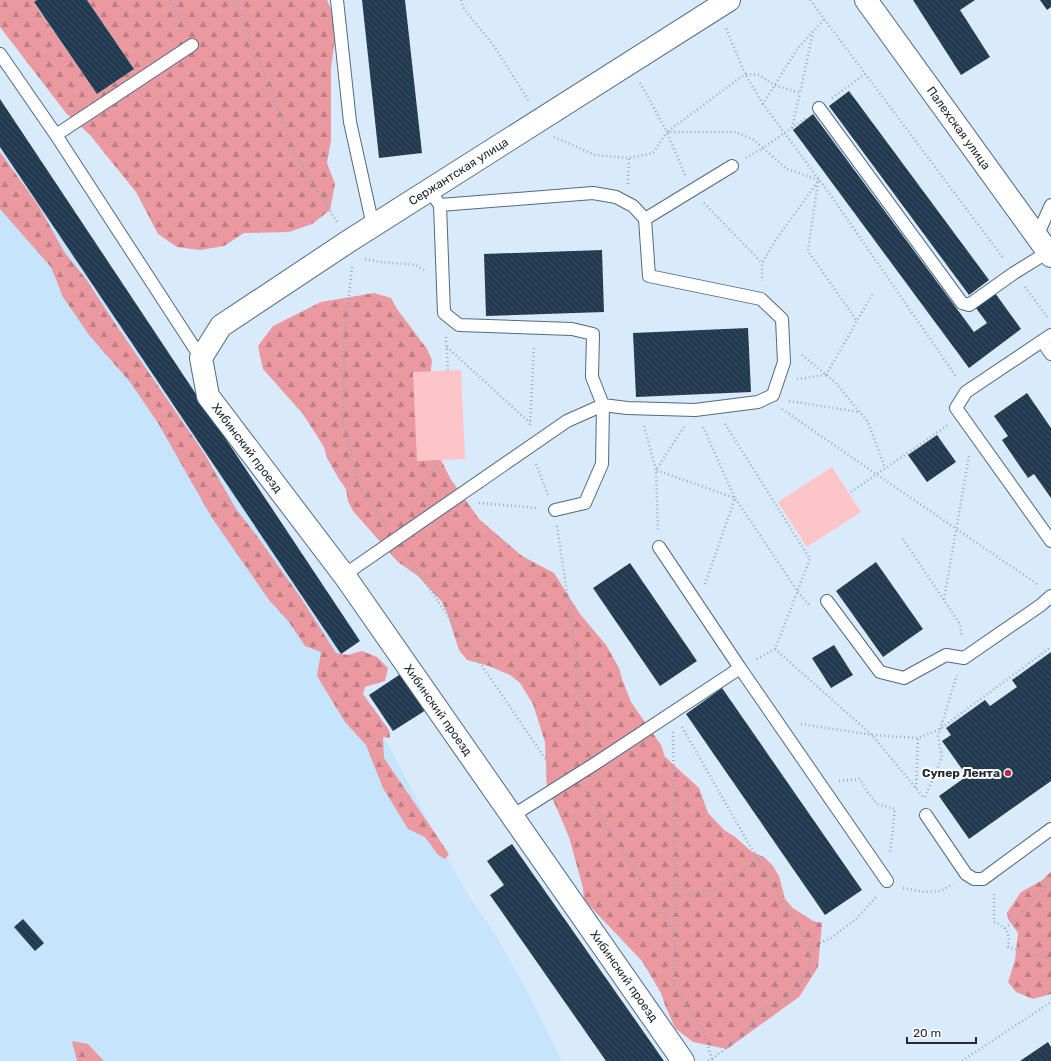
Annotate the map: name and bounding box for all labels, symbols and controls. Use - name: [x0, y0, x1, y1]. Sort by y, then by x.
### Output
- street label: Палехская улица: [924, 84, 993, 172]
- street label: Сержантская улица: [406, 135, 511, 208]
- street label: Хибинский проезд: [209, 401, 285, 495]
- street label: Хибинский проезд: [401, 662, 475, 758]
- place label: Супер Лента: [922, 766, 1000, 780]
- marker: Супер Лента: [1003, 768, 1013, 778]
- street label: Хибинский проезд: [587, 928, 661, 1024]
- scale bar: [907, 1019, 976, 1045]
- text: 20 m: [913, 1026, 941, 1040]

